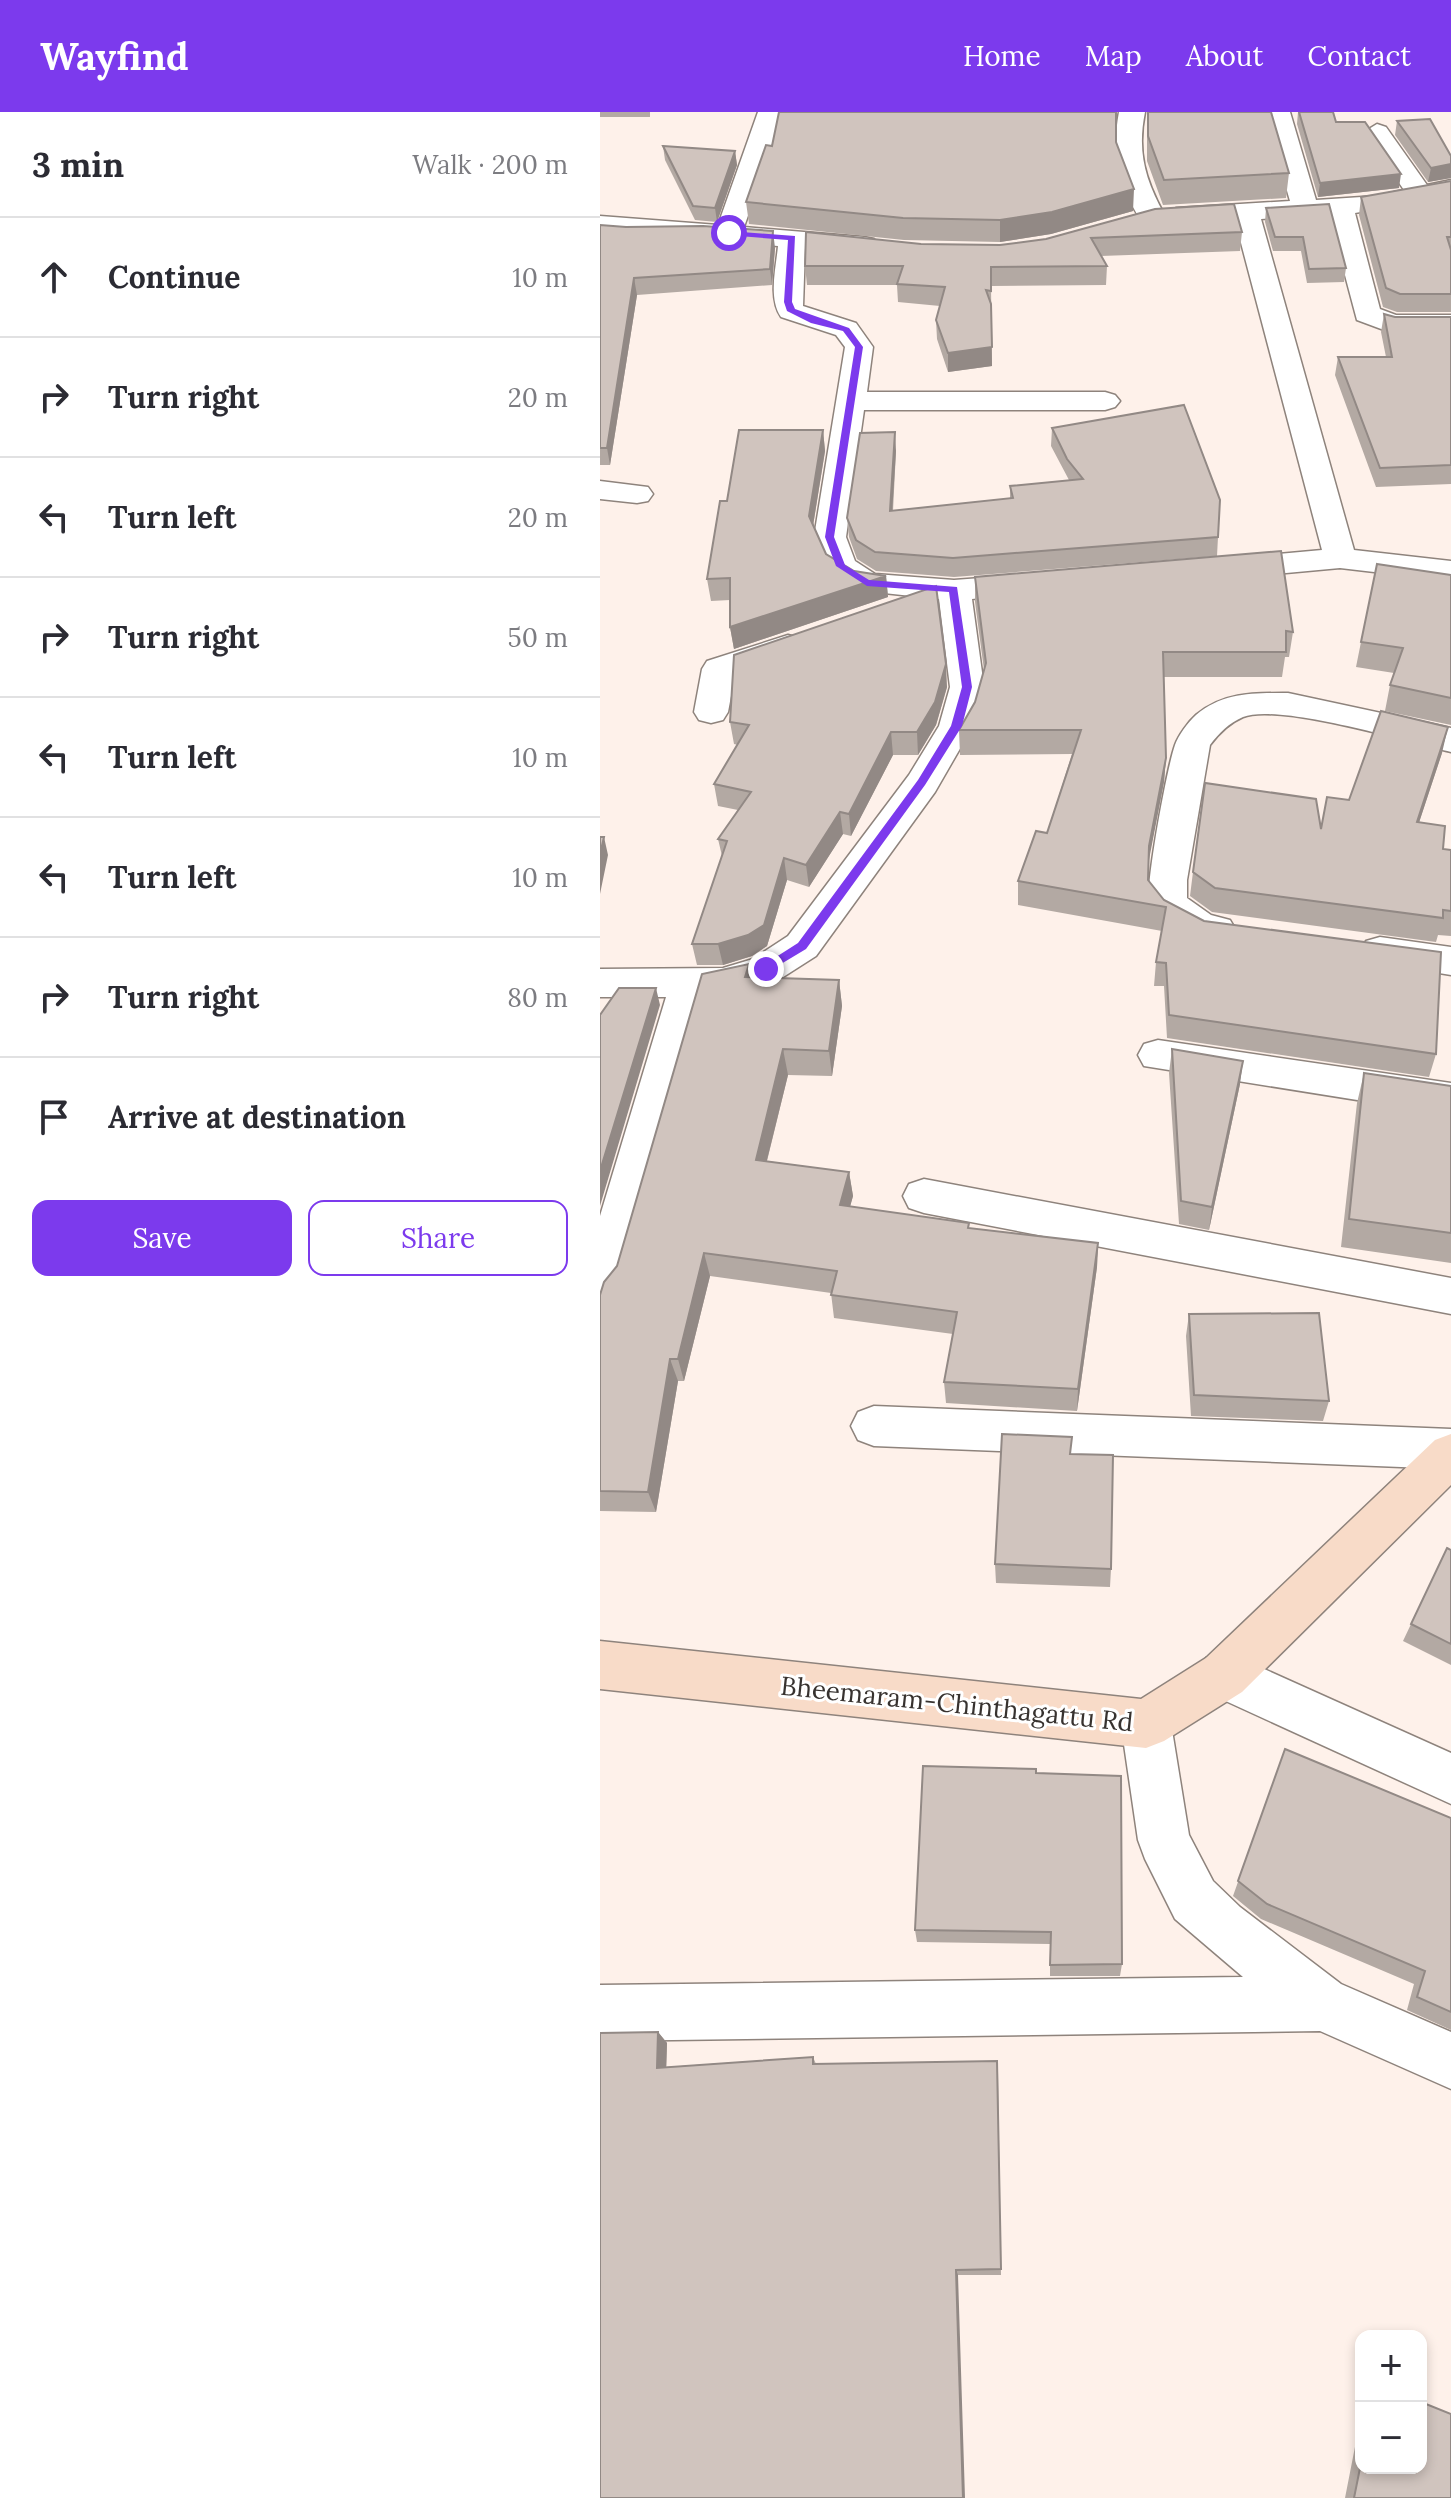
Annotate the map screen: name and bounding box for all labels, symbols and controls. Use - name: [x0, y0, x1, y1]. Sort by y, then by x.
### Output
- text: Wayfind: [40, 32, 189, 80]
- text: Home: [963, 38, 1041, 74]
- text: Map: [1085, 38, 1142, 74]
- text: About: [1186, 38, 1263, 74]
- text: Contact: [1307, 38, 1411, 74]
- text: 3 min: [32, 143, 124, 186]
- text: Walk · 200 m: [412, 148, 568, 181]
- route start: [711, 215, 747, 251]
- icon: ahead: [32, 255, 76, 299]
- text: Continue: [108, 258, 240, 296]
- text: 10 m: [512, 261, 568, 294]
- icon: right: [32, 375, 76, 419]
- text: Turn right: [108, 378, 259, 416]
- text: 20 m: [508, 381, 568, 414]
- icon: left: [32, 495, 76, 539]
- text: Turn left: [108, 498, 236, 536]
- text: 20 m: [508, 501, 568, 534]
- icon: right: [32, 615, 76, 659]
- text: Turn right: [108, 618, 259, 656]
- text: 50 m: [508, 621, 568, 654]
- icon: left: [32, 735, 76, 779]
- text: Turn left: [108, 738, 236, 776]
- text: 10 m: [512, 741, 568, 774]
- icon: left: [32, 855, 76, 899]
- text: Turn left: [108, 858, 236, 896]
- text: 10 m: [512, 861, 568, 894]
- route end: [748, 951, 784, 987]
- icon: right: [32, 975, 76, 1019]
- text: Turn right: [108, 978, 259, 1016]
- text: 80 m: [507, 981, 568, 1014]
- icon: arrive: [32, 1095, 76, 1139]
- text: Arrive at destination: [108, 1098, 406, 1136]
- button: Save: [32, 1200, 292, 1276]
- button: Share: [308, 1200, 568, 1276]
- street label: Bheemaram-Chinthagattu Rd: [779, 1669, 1135, 1738]
- map controls: [1355, 2330, 1427, 2474]
- button: +: [1355, 2330, 1427, 2402]
- button: −: [1355, 2402, 1427, 2474]

